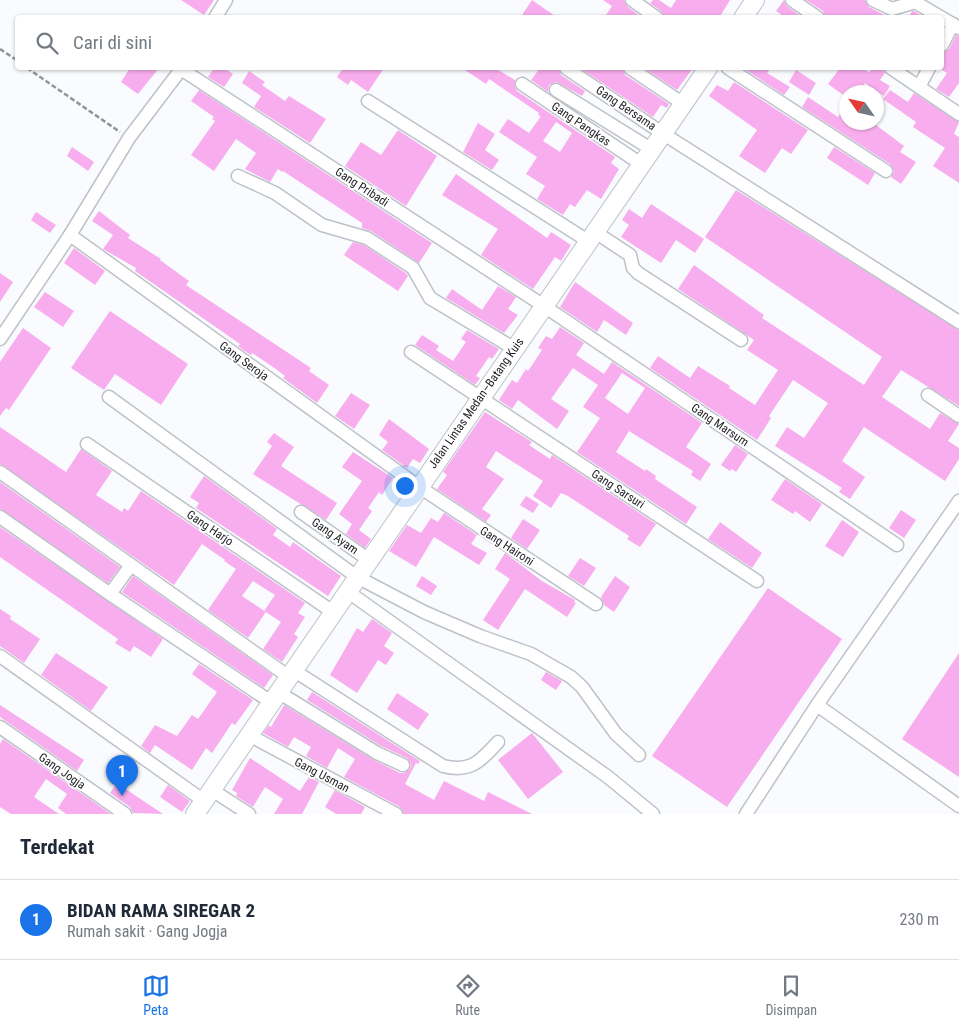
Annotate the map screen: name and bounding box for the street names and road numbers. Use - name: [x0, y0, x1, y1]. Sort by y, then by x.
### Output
- street label: Gang Bersama: [593, 83, 659, 133]
- street label: Gang Pangkas: [549, 99, 613, 149]
- street label: Gang Pribadi: [333, 165, 391, 209]
- street label: Jalan Lintas Medan–Batang Kuis: [426, 335, 526, 471]
- street label: Gang Seroja: [217, 339, 271, 384]
- street label: Gang Marsum: [689, 401, 751, 449]
- street label: Gang Sarsuri: [589, 467, 647, 511]
- street label: Gang Harjo: [184, 507, 236, 549]
- street label: Gang Ayam: [309, 515, 361, 557]
- street label: Gang Haironi: [477, 523, 537, 569]
- street label: Gang Jogja: [36, 750, 88, 792]
- street label: Gang Usman: [292, 755, 352, 795]

